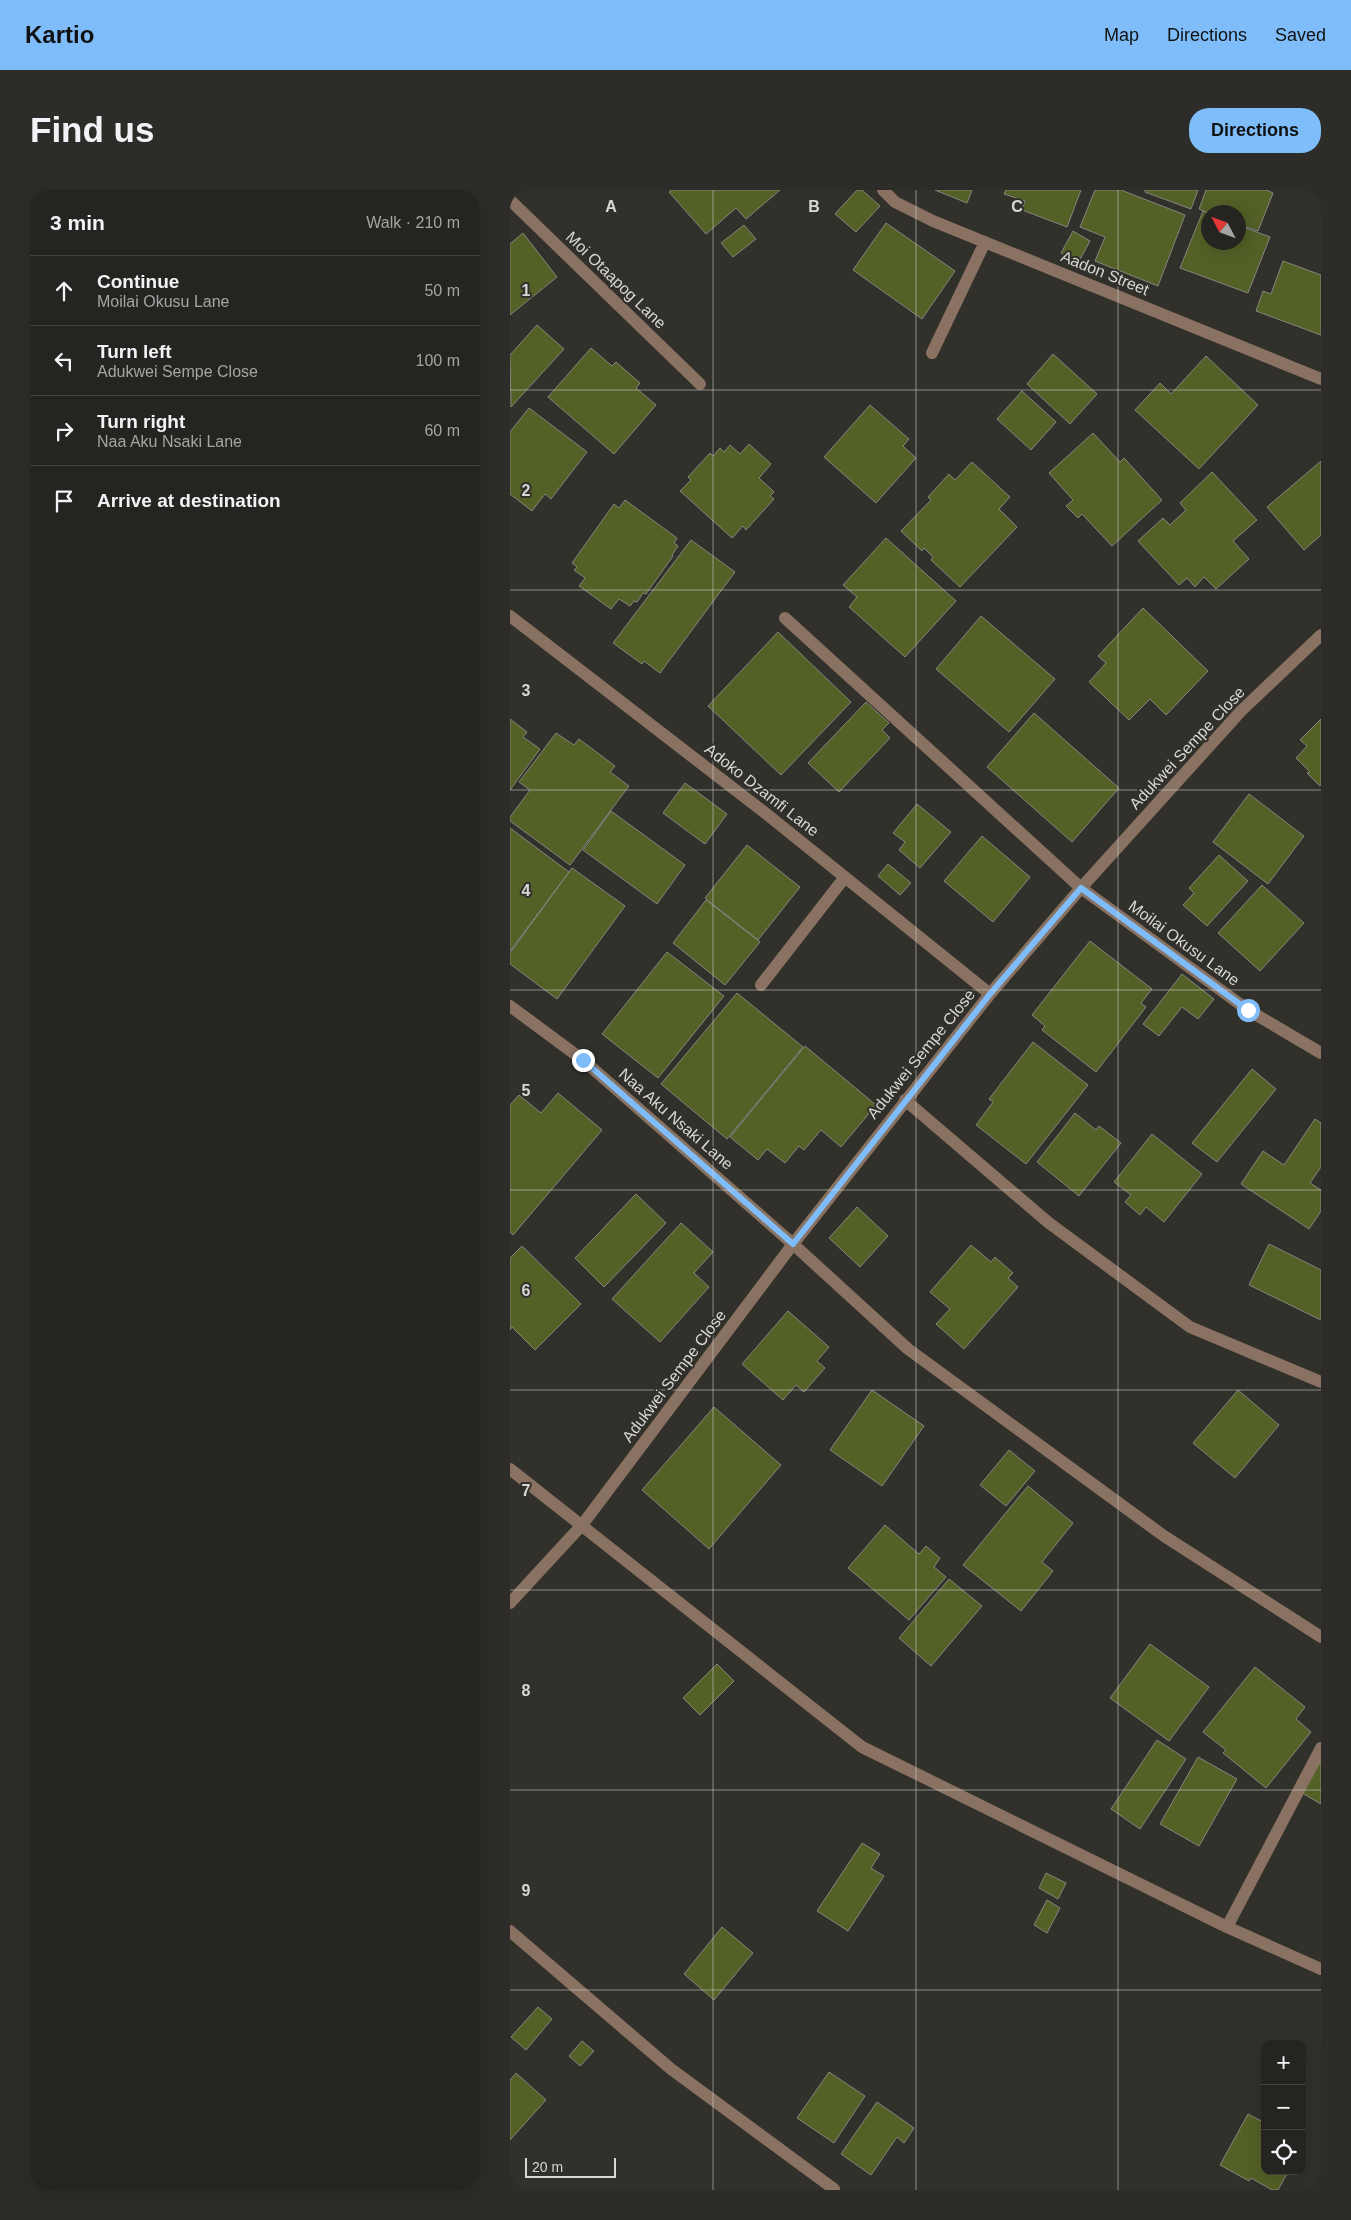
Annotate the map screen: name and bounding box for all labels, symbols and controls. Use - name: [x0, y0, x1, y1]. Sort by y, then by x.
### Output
- text: Kartio: [25, 21, 94, 48]
- text: Map: [1104, 25, 1139, 45]
- text: Directions: [1167, 25, 1247, 45]
- text: Saved: [1275, 25, 1326, 45]
- button: Directions: [1189, 108, 1321, 153]
- text: Find us: [30, 110, 154, 149]
- text: A: [605, 198, 617, 215]
- text: B: [808, 198, 820, 215]
- text: C: [1011, 198, 1023, 215]
- north arrow: [1201, 205, 1246, 250]
- text: 3 min: [50, 211, 105, 234]
- text: Walk · 210 m: [366, 214, 460, 231]
- street label: Moi Otaapog Lane: [563, 228, 669, 332]
- street label: Aadon Street: [1059, 248, 1152, 299]
- text: Continue: [97, 271, 179, 292]
- icon: ahead: [50, 277, 78, 305]
- text: 50 m: [424, 282, 460, 299]
- text: 1: [522, 282, 531, 299]
- text: Moilai Okusu Lane: [97, 293, 230, 310]
- text: Turn left: [97, 341, 172, 362]
- icon: left: [50, 347, 78, 375]
- text: 100 m: [416, 352, 460, 369]
- text: Adukwei Sempe Close: [97, 363, 258, 380]
- text: Turn right: [97, 411, 185, 432]
- icon: right: [50, 417, 78, 445]
- text: 60 m: [424, 422, 460, 439]
- text: Naa Aku Nsaki Lane: [97, 433, 242, 450]
- text: 2: [522, 482, 531, 499]
- icon: arrive: [50, 487, 78, 515]
- text: Arrive at destination: [97, 490, 281, 511]
- text: 3: [522, 682, 531, 699]
- street label: Adukwei Sempe Close: [1126, 683, 1248, 813]
- street label: Adoko Dzamfi Lane: [702, 740, 822, 840]
- text: 4: [522, 882, 531, 899]
- street label: Moilai Okusu Lane: [1125, 897, 1243, 989]
- street label: Adukwei Sempe Close: [864, 986, 978, 1122]
- route start: [1237, 999, 1260, 1022]
- route end: [572, 1049, 595, 1072]
- street label: Naa Aku Nsaki Lane: [616, 1065, 736, 1173]
- text: 5: [522, 1082, 531, 1099]
- text: 6: [522, 1282, 531, 1299]
- street label: Adukwei Sempe Close: [619, 1307, 729, 1445]
- text: 7: [522, 1482, 531, 1499]
- text: 8: [522, 1682, 531, 1699]
- text: 9: [522, 1882, 531, 1899]
- map controls: [1261, 2040, 1306, 2175]
- button: +: [1261, 2040, 1306, 2085]
- button: −: [1261, 2085, 1306, 2130]
- button: locate: [1261, 2130, 1306, 2175]
- scale bar: [525, 2155, 616, 2178]
- text: 20 m: [532, 2159, 563, 2175]

